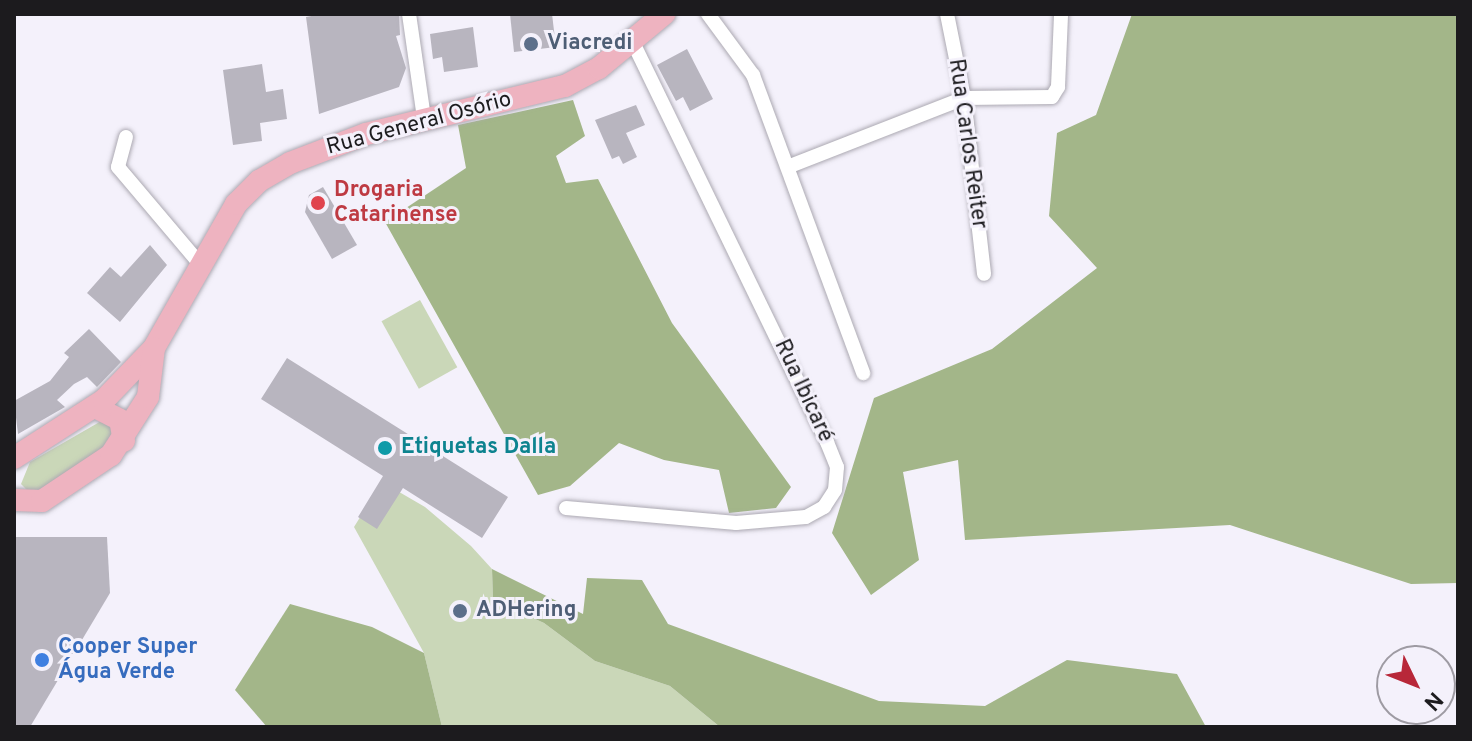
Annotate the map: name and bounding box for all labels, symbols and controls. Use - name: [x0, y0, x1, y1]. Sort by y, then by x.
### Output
- place label: Viacredi: [547, 31, 633, 57]
- marker: Viacredi: [522, 35, 540, 53]
- street label: Rua Carlos Reiter: [942, 57, 992, 231]
- street label: Rua General Osório: [324, 87, 514, 161]
- place label: Drogaria Catarinense: [334, 177, 458, 228]
- marker: Drogaria Catarinense: [309, 194, 327, 212]
- street label: Rua Ibicaré: [768, 335, 838, 447]
- place label: Etiquetas Dalla: [401, 435, 556, 461]
- marker: Etiquetas Dalla: [376, 439, 394, 457]
- place label: ADHering: [476, 598, 576, 624]
- marker: ADHering: [451, 602, 469, 620]
- place label: Cooper Super Água Verde: [58, 634, 198, 686]
- north arrow: [1376, 645, 1456, 725]
- marker: Cooper Super Água Verde: [33, 651, 51, 669]
- text: N: [1417, 685, 1448, 715]

